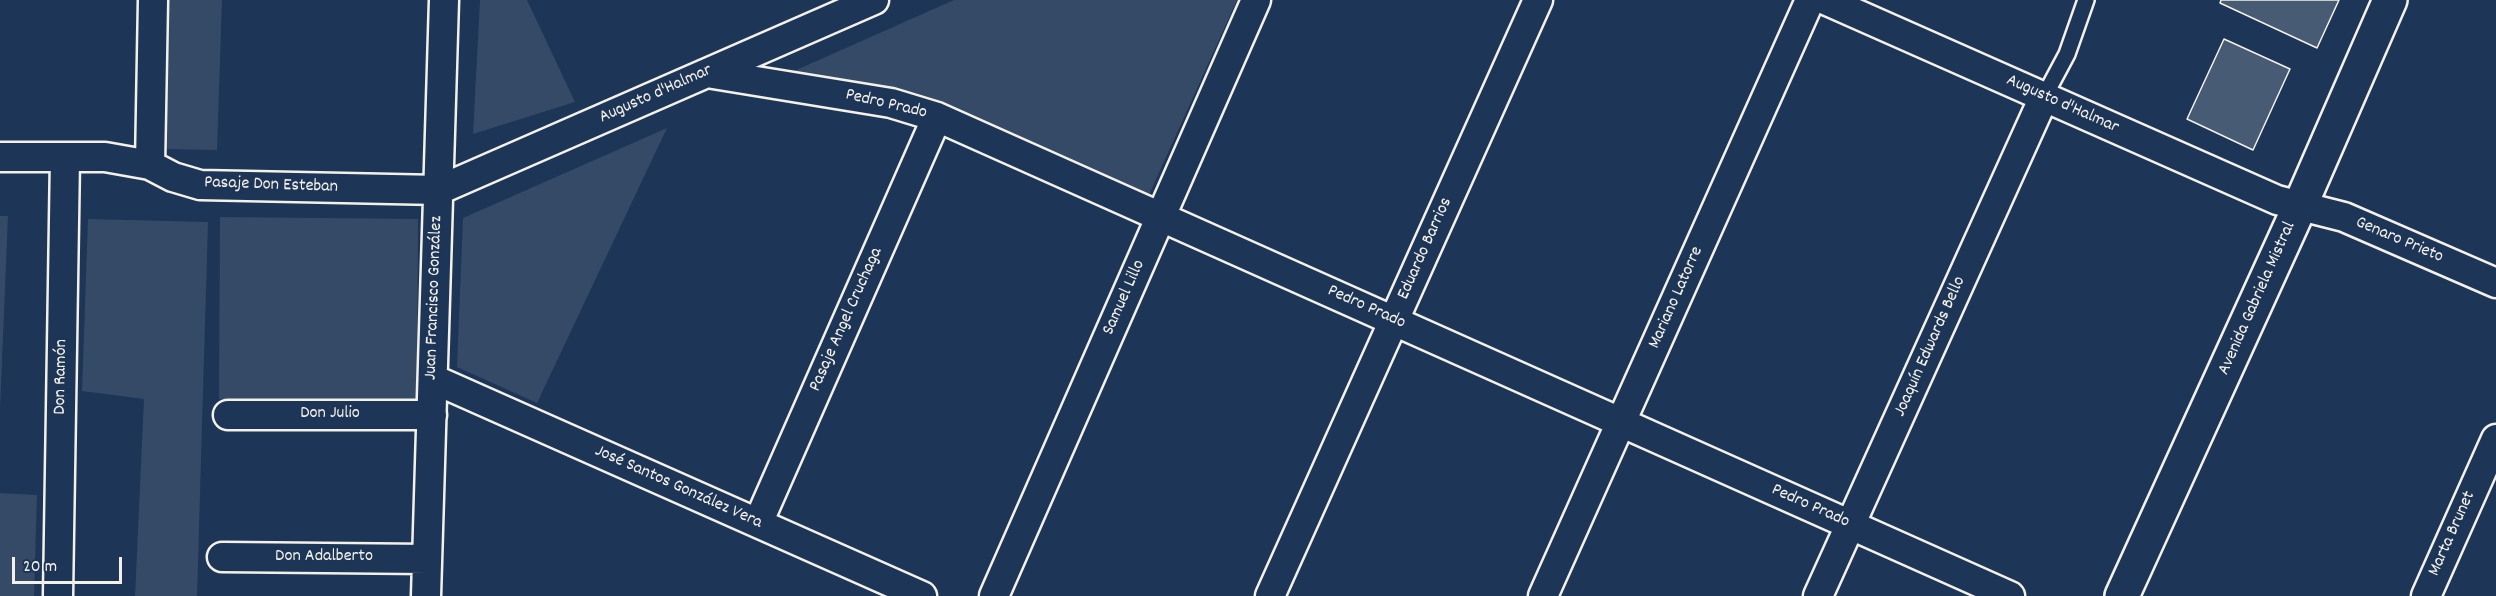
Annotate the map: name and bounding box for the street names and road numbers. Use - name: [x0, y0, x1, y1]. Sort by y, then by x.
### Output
- street label: Augusto d'Halmar: [596, 61, 716, 129]
- street label: Augusto d'Halmar: [2002, 71, 2122, 139]
- street label: Pedro Prado: [843, 85, 929, 125]
- street label: Pasaje Don Esteban: [204, 173, 338, 199]
- street label: Eduardo Barrios: [1394, 195, 1458, 303]
- street label: Genaro Prieto: [2352, 213, 2446, 269]
- street label: Juan Francisco González: [421, 215, 449, 381]
- street label: Avenida Gabriela Mistral: [2214, 219, 2302, 379]
- street label: Mariano Latorre: [1645, 244, 1709, 352]
- street label: Pasaje Angel Cruchaga: [806, 245, 888, 395]
- street label: Samuel Lillo: [1099, 257, 1151, 339]
- street label: Joaquín Edwards Bello: [1890, 274, 1972, 420]
- street label: Pedro Prado: [1324, 281, 1408, 335]
- street label: Don Ramón: [51, 339, 73, 415]
- street label: Don Julio: [300, 404, 360, 426]
- street label: José Santos González Vera: [591, 441, 765, 535]
- street label: Pedro Prado: [1768, 480, 1852, 534]
- street label: Marta Brunet: [2425, 488, 2481, 580]
- street label: Don Adalberto: [275, 547, 373, 569]

